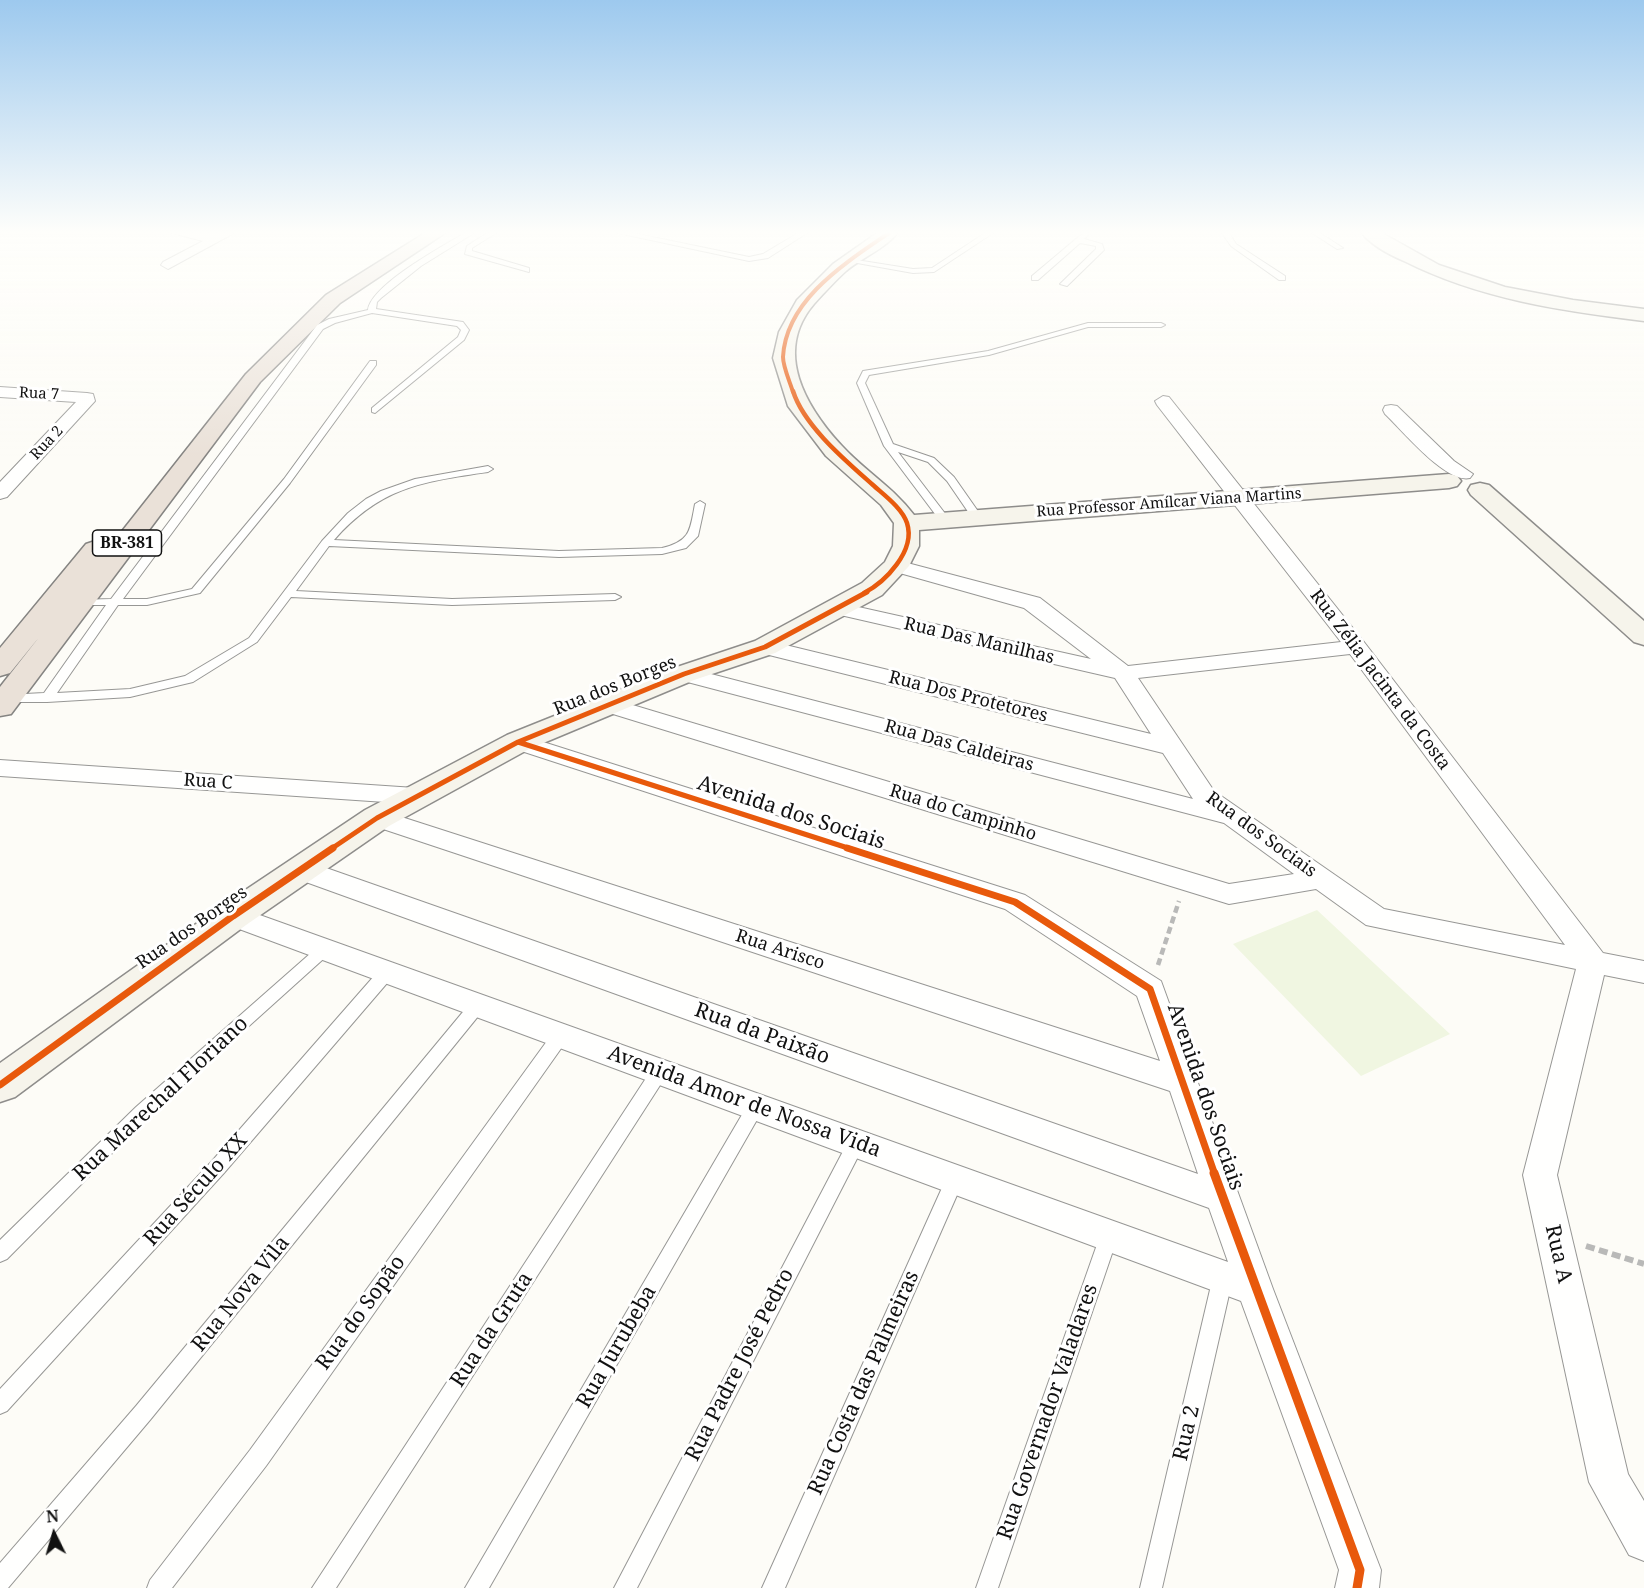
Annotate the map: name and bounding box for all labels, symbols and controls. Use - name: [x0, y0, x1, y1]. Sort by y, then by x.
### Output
- street label: Rua 7: [19, 384, 59, 404]
- street label: Rua 2: [27, 422, 67, 464]
- street label: Rua Professor Amílcar Viana Martins: [1036, 485, 1302, 521]
- road number: BR-381: [92, 530, 162, 556]
- street label: Rua Zélia Jacinta da Costa: [1305, 586, 1455, 774]
- street label: Rua Das Manilhas: [902, 613, 1056, 669]
- street label: Rua dos Borges: [551, 652, 679, 720]
- street label: Rua Dos Protetores: [886, 667, 1050, 727]
- street label: Rua Das Caldeiras: [882, 716, 1036, 776]
- street label: Rua C: [183, 770, 233, 794]
- street label: Avenida dos Sociais: [694, 771, 888, 855]
- street label: Rua do Campinho: [887, 780, 1039, 846]
- street label: Rua dos Sociais: [1202, 788, 1320, 882]
- street label: Rua dos Borges: [132, 882, 252, 974]
- street label: Rua Arisco: [733, 925, 827, 975]
- street label: Rua da Paixão: [691, 998, 833, 1070]
- street label: Avenida dos Sociais: [1161, 1000, 1249, 1194]
- street label: Rua Marechal Floriano: [68, 1011, 254, 1187]
- street label: Avenida Amor de Nossa Vida: [604, 1041, 884, 1163]
- street label: Rua Século XX: [139, 1129, 253, 1251]
- street label: Rua A: [1539, 1222, 1577, 1286]
- street label: Rua Nova Vila: [187, 1231, 295, 1357]
- street label: Rua do Sopão: [311, 1251, 411, 1375]
- street label: Rua Padre José Pedro: [680, 1264, 800, 1466]
- street label: Rua Costa das Palmeiras: [803, 1267, 925, 1499]
- street label: Rua da Gruta: [445, 1268, 539, 1392]
- street label: Rua Jurubeba: [572, 1281, 662, 1413]
- street label: Rua Governador Valadares: [992, 1281, 1104, 1543]
- street label: Rua 2: [1168, 1403, 1206, 1463]
- north arrow: [24, 1504, 84, 1564]
- text: N: [45, 1505, 60, 1528]

